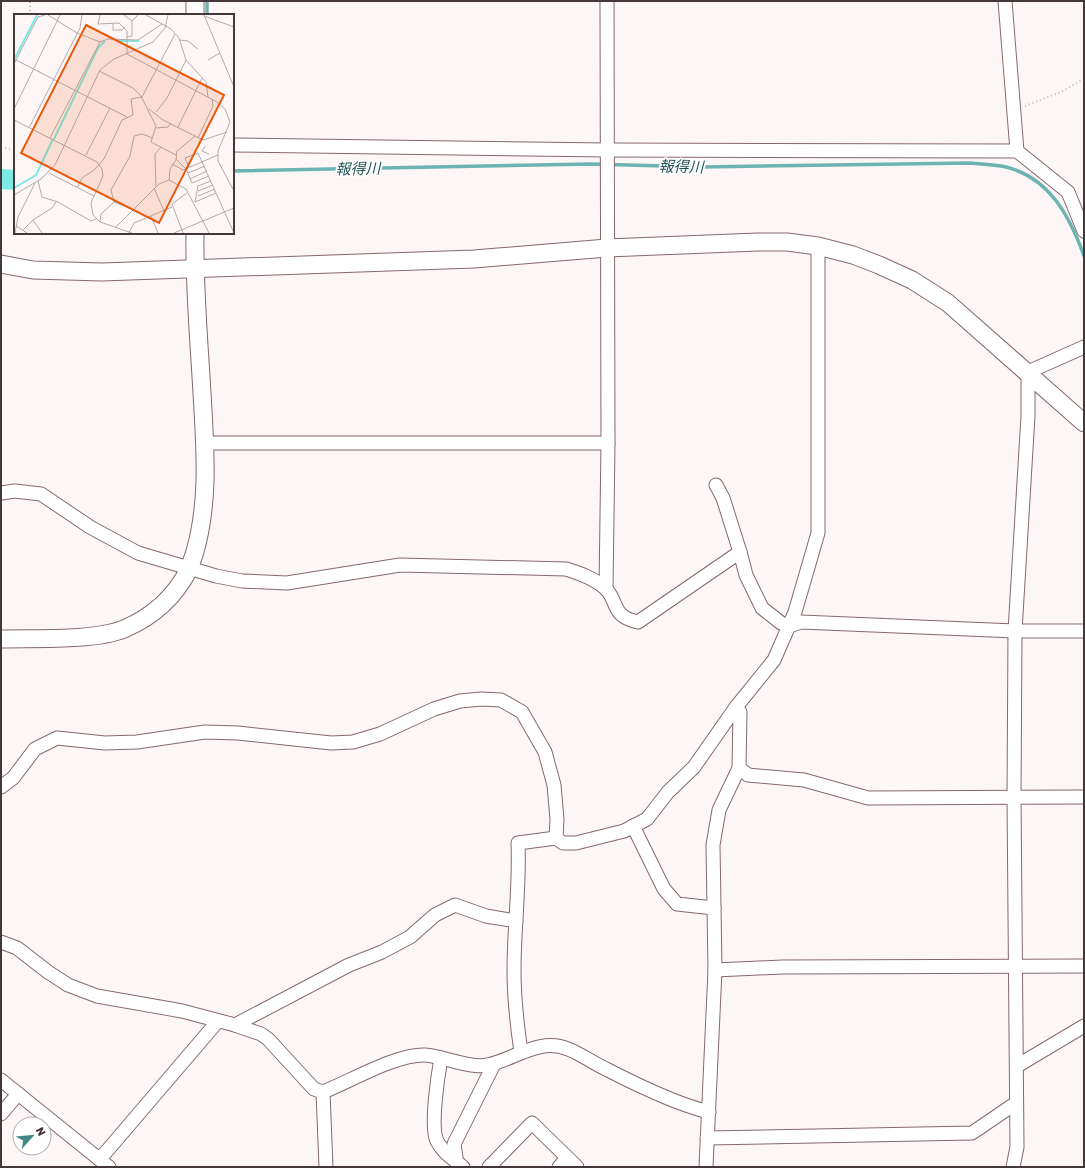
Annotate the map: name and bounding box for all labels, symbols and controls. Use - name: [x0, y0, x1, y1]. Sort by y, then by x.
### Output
- inset map: [14, 14, 234, 234]
- water label: 報得川: [658, 158, 706, 176]
- water label: 報得川: [335, 160, 383, 178]
- north arrow: [12, 1116, 52, 1156]
- text: N: [33, 1125, 48, 1138]

